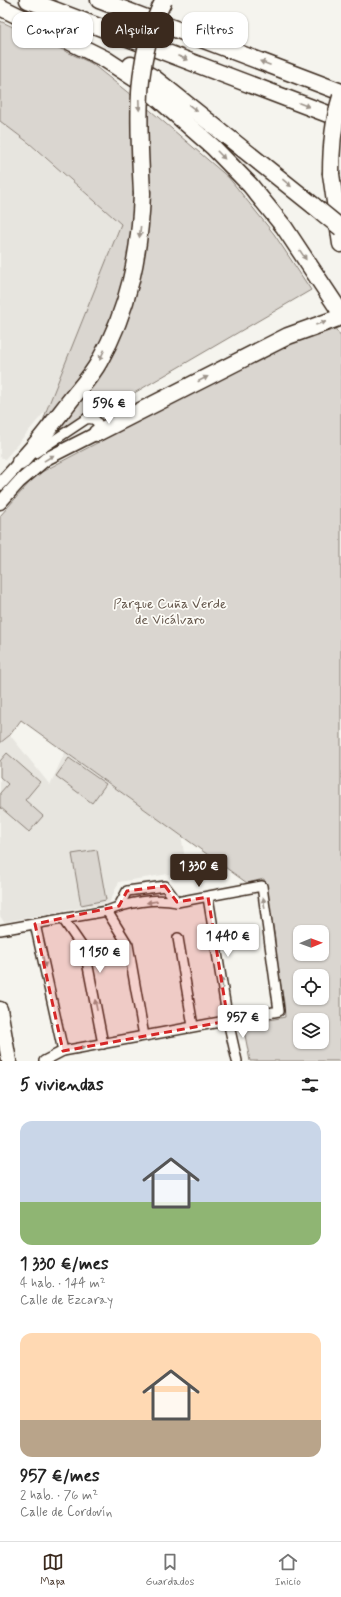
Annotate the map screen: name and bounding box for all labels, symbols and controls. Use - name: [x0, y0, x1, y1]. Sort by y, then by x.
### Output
- chip: Comprar: [12, 12, 93, 48]
- chip: Alquilar: [101, 12, 174, 48]
- chip: Filtros: [182, 12, 248, 48]
- one-way arrow: [177, 56, 189, 62]
- one-way arrow: [259, 60, 271, 66]
- one-way arrow: [135, 99, 142, 111]
- one-way arrow: [299, 102, 311, 108]
- one-way arrow: [187, 104, 198, 113]
- one-way arrow: [216, 150, 226, 160]
- one-way arrow: [282, 179, 293, 188]
- one-way arrow: [137, 226, 143, 238]
- one-way arrow: [299, 250, 307, 260]
- one-way arrow: [315, 320, 327, 326]
- one-way arrow: [99, 350, 105, 361]
- one-way arrow: [198, 376, 209, 382]
- pin: 596 €: [81, 391, 137, 425]
- text: 596 €: [92, 395, 126, 412]
- one-way arrow: [44, 454, 54, 462]
- park label: Parque Cuña Verde de Vicálvaro: [113, 595, 227, 629]
- pin: 1 330 €: [162, 854, 236, 888]
- text: 1 330 €: [179, 858, 219, 875]
- one-way arrow: [261, 897, 268, 909]
- one-way arrow: [145, 899, 158, 905]
- pin: 1 440 €: [191, 924, 265, 958]
- north arrow: [293, 925, 329, 961]
- map controls: [293, 925, 329, 1049]
- text: 1 440 €: [206, 928, 250, 945]
- pin: 1 150 €: [63, 940, 137, 974]
- text: 1 150 €: [79, 944, 121, 961]
- one-way arrow: [41, 956, 47, 968]
- button: locate: [293, 969, 329, 1005]
- one-way arrow: [219, 976, 225, 989]
- one-way arrow: [92, 999, 98, 1012]
- pin: 957 €: [215, 1005, 271, 1039]
- text: 957 €: [227, 1009, 259, 1026]
- button: layers: [293, 1013, 329, 1049]
- one-way arrow: [74, 1045, 86, 1051]
- text: 5 viviendas: [20, 1074, 104, 1096]
- icon: filters: [299, 1074, 321, 1096]
- icon: home: [135, 1147, 207, 1219]
- text: 1 330 €/mes: [20, 1253, 109, 1275]
- text: 4 hab. · 144 m²: [20, 1275, 106, 1292]
- text: Calle de Ezcaray: [20, 1292, 113, 1309]
- icon: home: [135, 1359, 207, 1431]
- text: 957 €/mes: [20, 1465, 100, 1487]
- text: 2 hab. · 76 m²: [20, 1487, 98, 1504]
- text: Calle de Cordovín: [20, 1504, 112, 1521]
- tab: Mapa: [40, 1551, 65, 1589]
- tab: Guardados: [145, 1551, 194, 1589]
- tab: Inicio: [275, 1551, 301, 1589]

